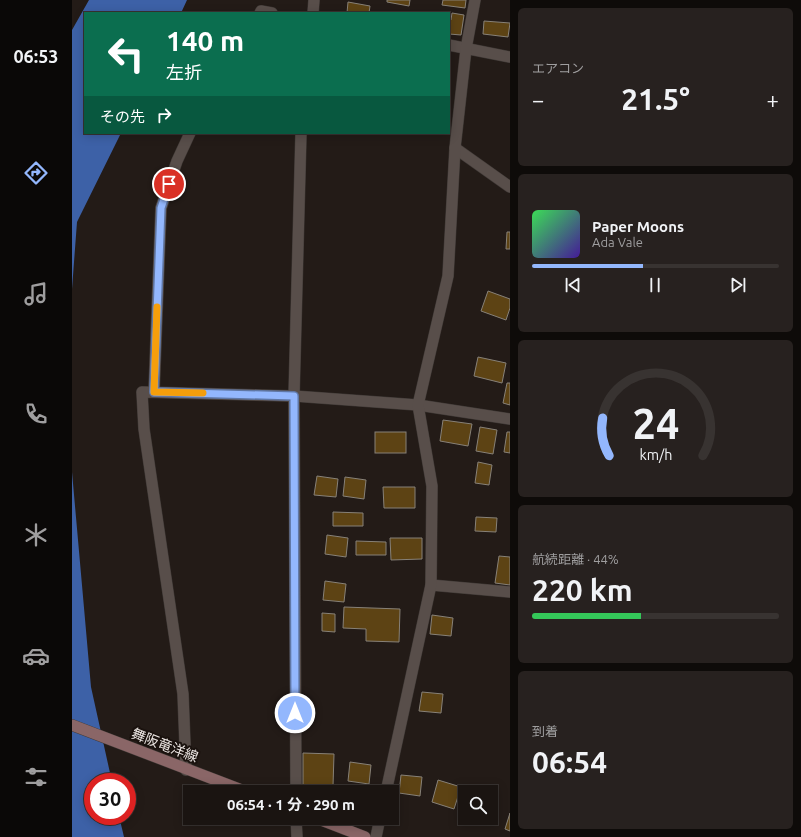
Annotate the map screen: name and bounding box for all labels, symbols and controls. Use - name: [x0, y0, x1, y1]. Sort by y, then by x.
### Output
- text: 140 m: [166, 25, 244, 56]
- icon: left: [100, 28, 152, 80]
- text: 06:53: [13, 46, 59, 66]
- text: エアコン: [532, 61, 584, 75]
- text: 左折: [166, 62, 202, 82]
- text: 21.5°: [621, 82, 690, 116]
- text: −: [532, 87, 544, 112]
- text: +: [767, 87, 779, 112]
- icon: right: [153, 104, 175, 126]
- text: その先: [100, 108, 145, 125]
- icon: directions: [22, 159, 50, 187]
- pin: [152, 167, 186, 201]
- icon: arrive: [158, 173, 180, 195]
- text: Paper Moons: [592, 218, 684, 235]
- text: Ada Vale: [592, 235, 643, 249]
- icon: previous: [562, 274, 584, 296]
- icon: pause: [644, 274, 666, 296]
- icon: next: [727, 274, 749, 296]
- icon: music: [22, 280, 50, 308]
- icon: phone: [22, 400, 50, 428]
- text: 24: [632, 400, 679, 447]
- text: km/h: [639, 447, 672, 463]
- icon: climate: [22, 521, 50, 549]
- text: 航続距離 · 44%: [532, 552, 619, 566]
- text: 220 km: [532, 573, 633, 607]
- icon: car: [22, 642, 50, 670]
- position arrow: [274, 692, 316, 734]
- text: 到着: [532, 724, 558, 738]
- street label: 舞阪竜洋線: [129, 725, 201, 765]
- text: 06:54: [532, 745, 607, 779]
- icon: filters: [22, 763, 50, 791]
- speed limit sign: 30: [84, 773, 136, 825]
- map controls: [458, 785, 498, 825]
- button: search: [458, 785, 498, 825]
- text: 06:54 · 1 分 · 290 m: [227, 796, 355, 813]

